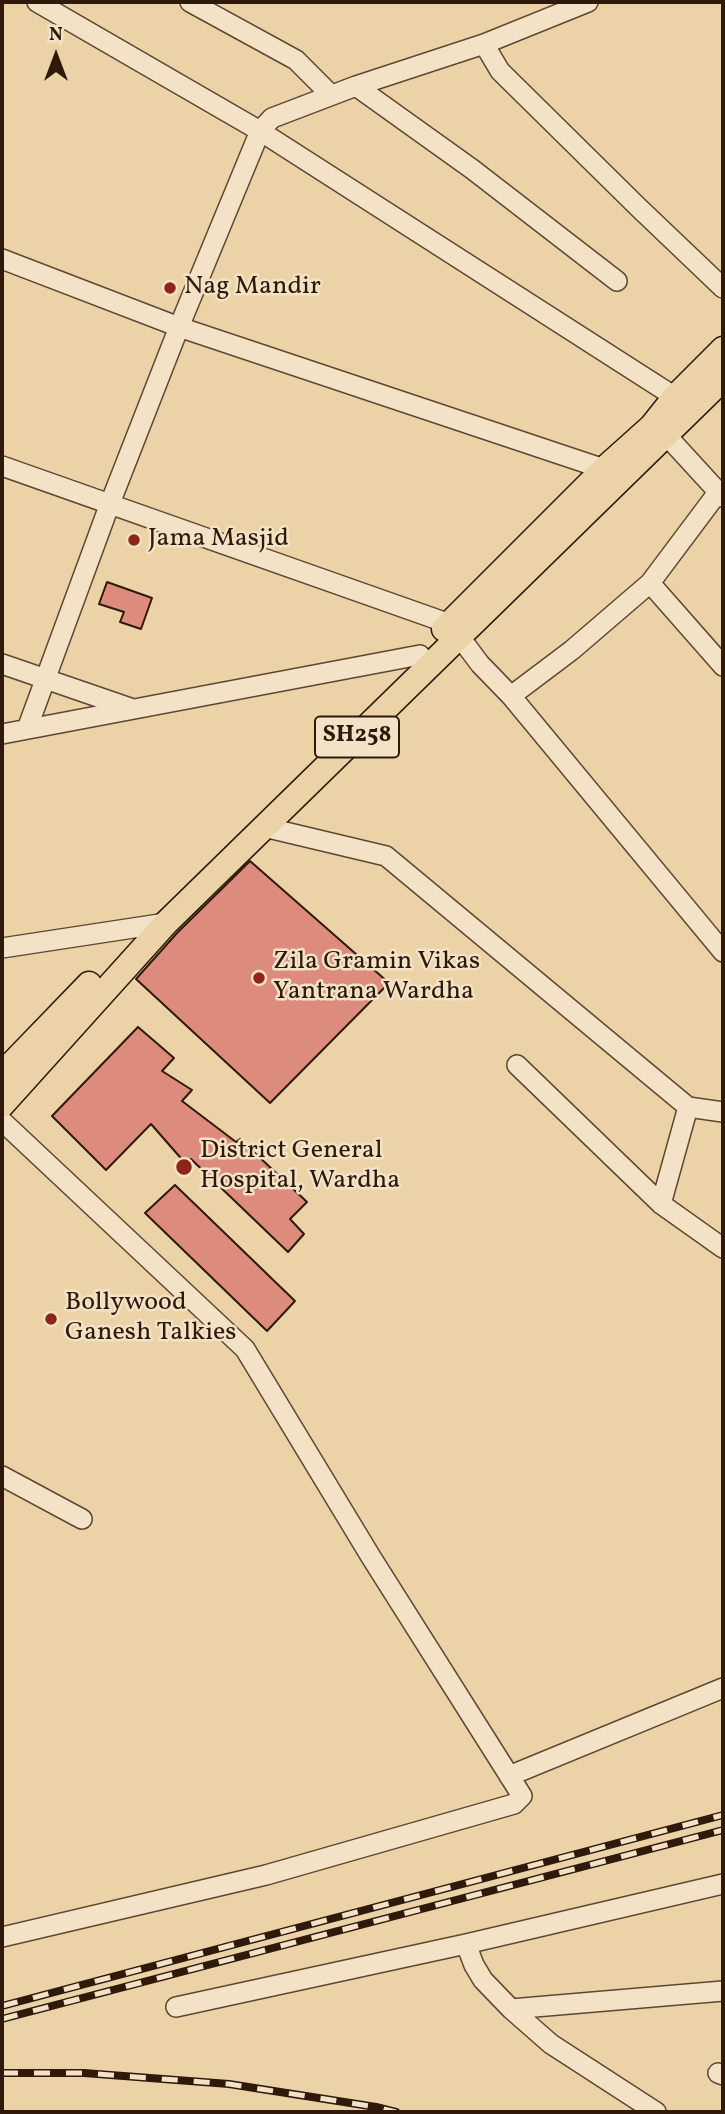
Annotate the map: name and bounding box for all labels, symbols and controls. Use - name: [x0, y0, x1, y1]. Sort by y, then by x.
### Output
- north arrow: [21, 21, 91, 91]
- text: N: [49, 22, 63, 48]
- place label: Nag Mandir: [184, 272, 321, 304]
- marker: Nag Mandir: [162, 280, 178, 296]
- place label: Jama Masjid: [148, 524, 289, 556]
- marker: Jama Masjid: [126, 532, 142, 548]
- road number: SH258: [315, 716, 399, 758]
- place label: Zila Gramin Vikas Yantrana Wardha: [273, 947, 480, 1009]
- marker: Zila Gramin Vikas Yantrana Wardha: [251, 970, 267, 986]
- place label: District General Hospital, Wardha: [200, 1136, 400, 1198]
- marker: District General Hospital, Wardha: [174, 1157, 194, 1177]
- place label: Bollywood Ganesh Talkies: [65, 1288, 236, 1350]
- marker: Bollywood Ganesh Talkies: [43, 1311, 59, 1327]

